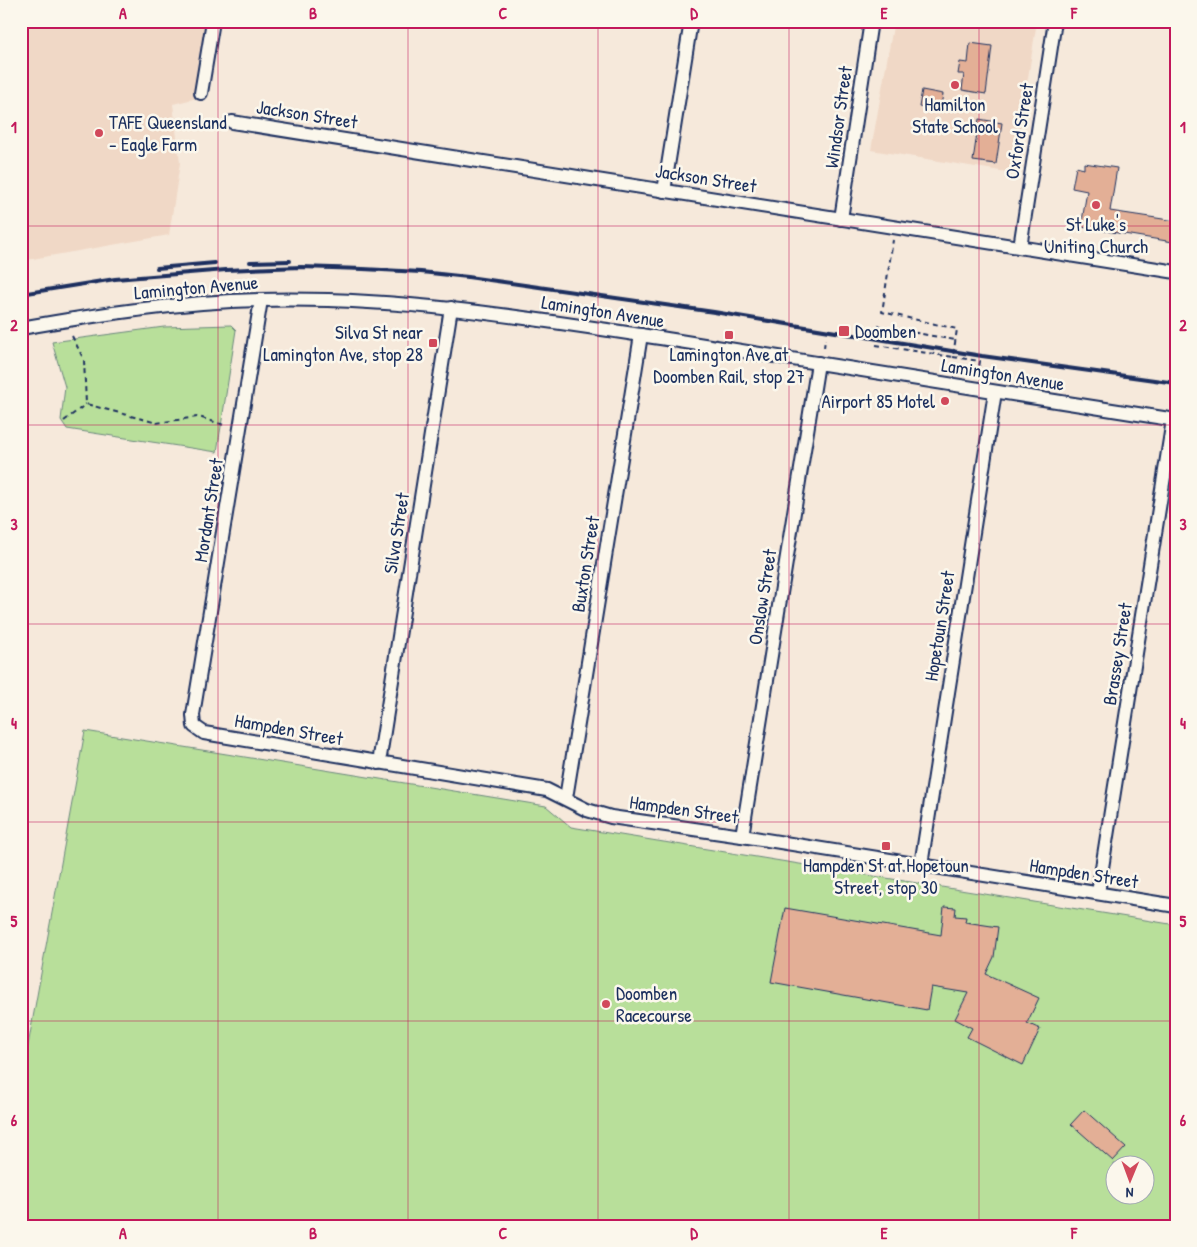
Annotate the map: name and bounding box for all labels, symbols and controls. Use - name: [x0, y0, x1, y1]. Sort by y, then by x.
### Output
- text: A: [119, 2, 127, 24]
- text: B: [309, 2, 317, 24]
- text: C: [499, 2, 508, 24]
- text: D: [690, 2, 698, 24]
- text: E: [880, 2, 888, 24]
- text: F: [1070, 2, 1078, 24]
- street label: Windsor Street: [818, 64, 858, 170]
- marker: Hamilton State School: [949, 79, 961, 91]
- street label: Oxford Street: [999, 81, 1039, 181]
- place label: Hamilton State School: [912, 91, 999, 139]
- street label: Jackson Street: [255, 93, 360, 135]
- place label: TAFE Queensland - Eagle Farm: [109, 109, 227, 157]
- text: 1: [11, 116, 17, 138]
- text: 1: [1180, 116, 1186, 138]
- marker: TAFE Queensland - Eagle Farm: [93, 127, 105, 139]
- street label: Jackson Street: [654, 157, 759, 199]
- marker: St Luke's Uniting Church: [1090, 199, 1102, 211]
- place label: St Luke's Uniting Church: [1044, 211, 1148, 259]
- street label: Lamington Avenue: [133, 269, 259, 305]
- street label: Lamington Avenue: [540, 288, 667, 334]
- text: 2: [10, 314, 18, 336]
- text: 2: [1179, 314, 1187, 336]
- place label: Doomben: [855, 318, 916, 344]
- place label: Silva St near Lamington Ave, stop 28: [263, 319, 424, 367]
- marker: Doomben: [837, 324, 851, 338]
- marker: Lamington Ave at Doomben Rail, stop 27: [723, 329, 735, 341]
- marker: Silva St near Lamington Ave, stop 28: [427, 337, 439, 349]
- place label: Lamington Ave at Doomben Rail, stop 27: [653, 341, 805, 389]
- street label: Lamington Avenue: [940, 351, 1067, 397]
- place label: Airport 85 Motel: [821, 388, 936, 414]
- marker: Airport 85 Motel: [939, 395, 951, 407]
- street label: Mordant Street: [187, 456, 229, 564]
- street label: Silva Street: [377, 490, 415, 575]
- text: 3: [10, 513, 18, 535]
- text: 3: [1179, 513, 1187, 535]
- street label: Buxton Street: [565, 514, 606, 614]
- street label: Onslow Street: [742, 547, 782, 647]
- street label: Hopetoun Street: [917, 569, 961, 683]
- street label: Brassey Street: [1096, 601, 1138, 707]
- street label: Hampden Street: [233, 707, 346, 751]
- text: 4: [11, 712, 17, 734]
- text: 4: [1180, 712, 1186, 734]
- street label: Hampden Street: [628, 789, 741, 830]
- marker: Hampden St at Hopetoun Street, stop 30: [880, 840, 892, 852]
- place label: Hampden St at Hopetoun Street, stop 30: [803, 852, 969, 900]
- street label: Hampden Street: [1028, 852, 1141, 894]
- text: 5: [11, 910, 18, 932]
- text: 5: [1180, 910, 1187, 932]
- place label: Doomben Racecourse: [616, 980, 692, 1028]
- marker: Doomben Racecourse: [600, 998, 612, 1010]
- text: 6: [11, 1109, 18, 1131]
- text: 6: [1180, 1109, 1187, 1131]
- north arrow: [1104, 1154, 1154, 1204]
- text: N: [1125, 1184, 1134, 1203]
- text: A: [119, 1222, 127, 1244]
- text: B: [309, 1222, 317, 1244]
- text: C: [499, 1222, 508, 1244]
- text: D: [690, 1222, 698, 1244]
- text: E: [880, 1222, 888, 1244]
- text: F: [1070, 1222, 1078, 1244]

